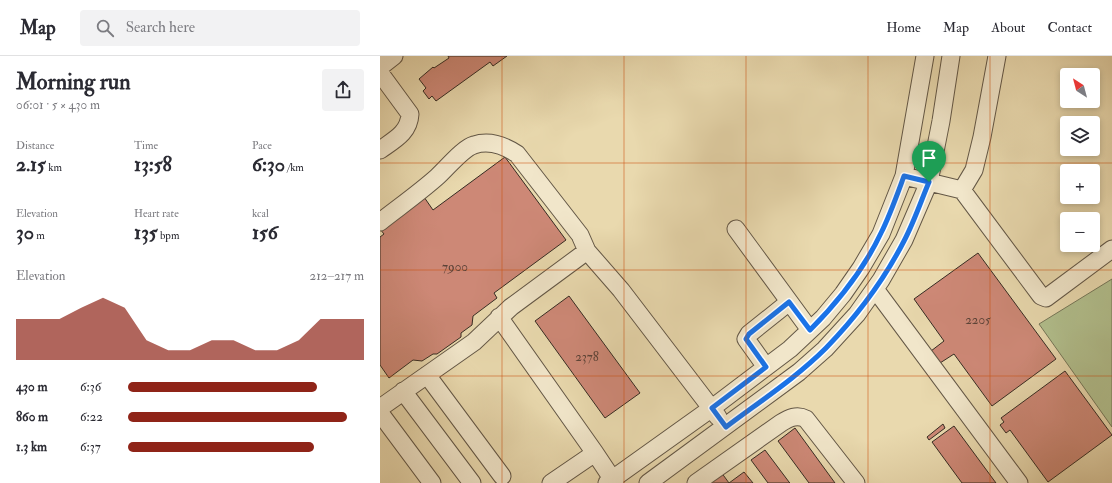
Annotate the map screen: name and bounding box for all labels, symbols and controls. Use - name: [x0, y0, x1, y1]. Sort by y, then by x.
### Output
- search box: [80, 10, 360, 46]
- text: Map: [20, 16, 56, 40]
- icon: search: [94, 17, 116, 39]
- text: Search here: [126, 18, 195, 37]
- text: Home: [886, 19, 921, 36]
- text: Map: [943, 19, 969, 36]
- text: About: [991, 19, 1025, 36]
- text: Contact: [1047, 19, 1092, 36]
- text: Morning run: [16, 68, 131, 96]
- north arrow: [1060, 68, 1100, 108]
- map controls: [1060, 68, 1100, 252]
- button: share: [322, 69, 364, 111]
- text: 06:01 · 5 × 430 m: [16, 97, 100, 113]
- button: layers: [1060, 116, 1100, 156]
- text: Distance: [16, 139, 54, 152]
- text: Time: [134, 139, 158, 152]
- text: Pace: [252, 139, 272, 152]
- pin: [912, 141, 946, 182]
- icon: arrive: [918, 147, 940, 169]
- text: 2.15: [16, 152, 46, 177]
- text: 13:58: [134, 152, 172, 177]
- text: 6:30: [252, 152, 285, 177]
- text: km: [46, 161, 62, 174]
- text: /km: [285, 161, 304, 174]
- button: +: [1060, 164, 1100, 204]
- text: Elevation: [16, 207, 58, 220]
- text: Heart rate: [134, 207, 179, 220]
- text: kcal: [252, 207, 269, 220]
- button: −: [1060, 212, 1100, 252]
- text: 30: [16, 220, 34, 245]
- text: 135: [134, 220, 158, 245]
- text: 156: [252, 220, 278, 245]
- text: m: [34, 229, 45, 242]
- text: bpm: [158, 229, 179, 242]
- house number: 7900: [442, 259, 468, 275]
- text: Elevation: [16, 268, 66, 284]
- text: 212–217 m: [310, 268, 364, 284]
- house number: 2205: [965, 312, 991, 328]
- house number: 2378: [575, 349, 599, 365]
- text: 430 m: [16, 379, 47, 395]
- text: 6:36: [80, 379, 101, 395]
- text: 860 m: [16, 409, 48, 425]
- text: 6:22: [80, 409, 103, 425]
- text: 1.3 km: [16, 439, 47, 455]
- text: 6:37: [80, 439, 101, 455]

